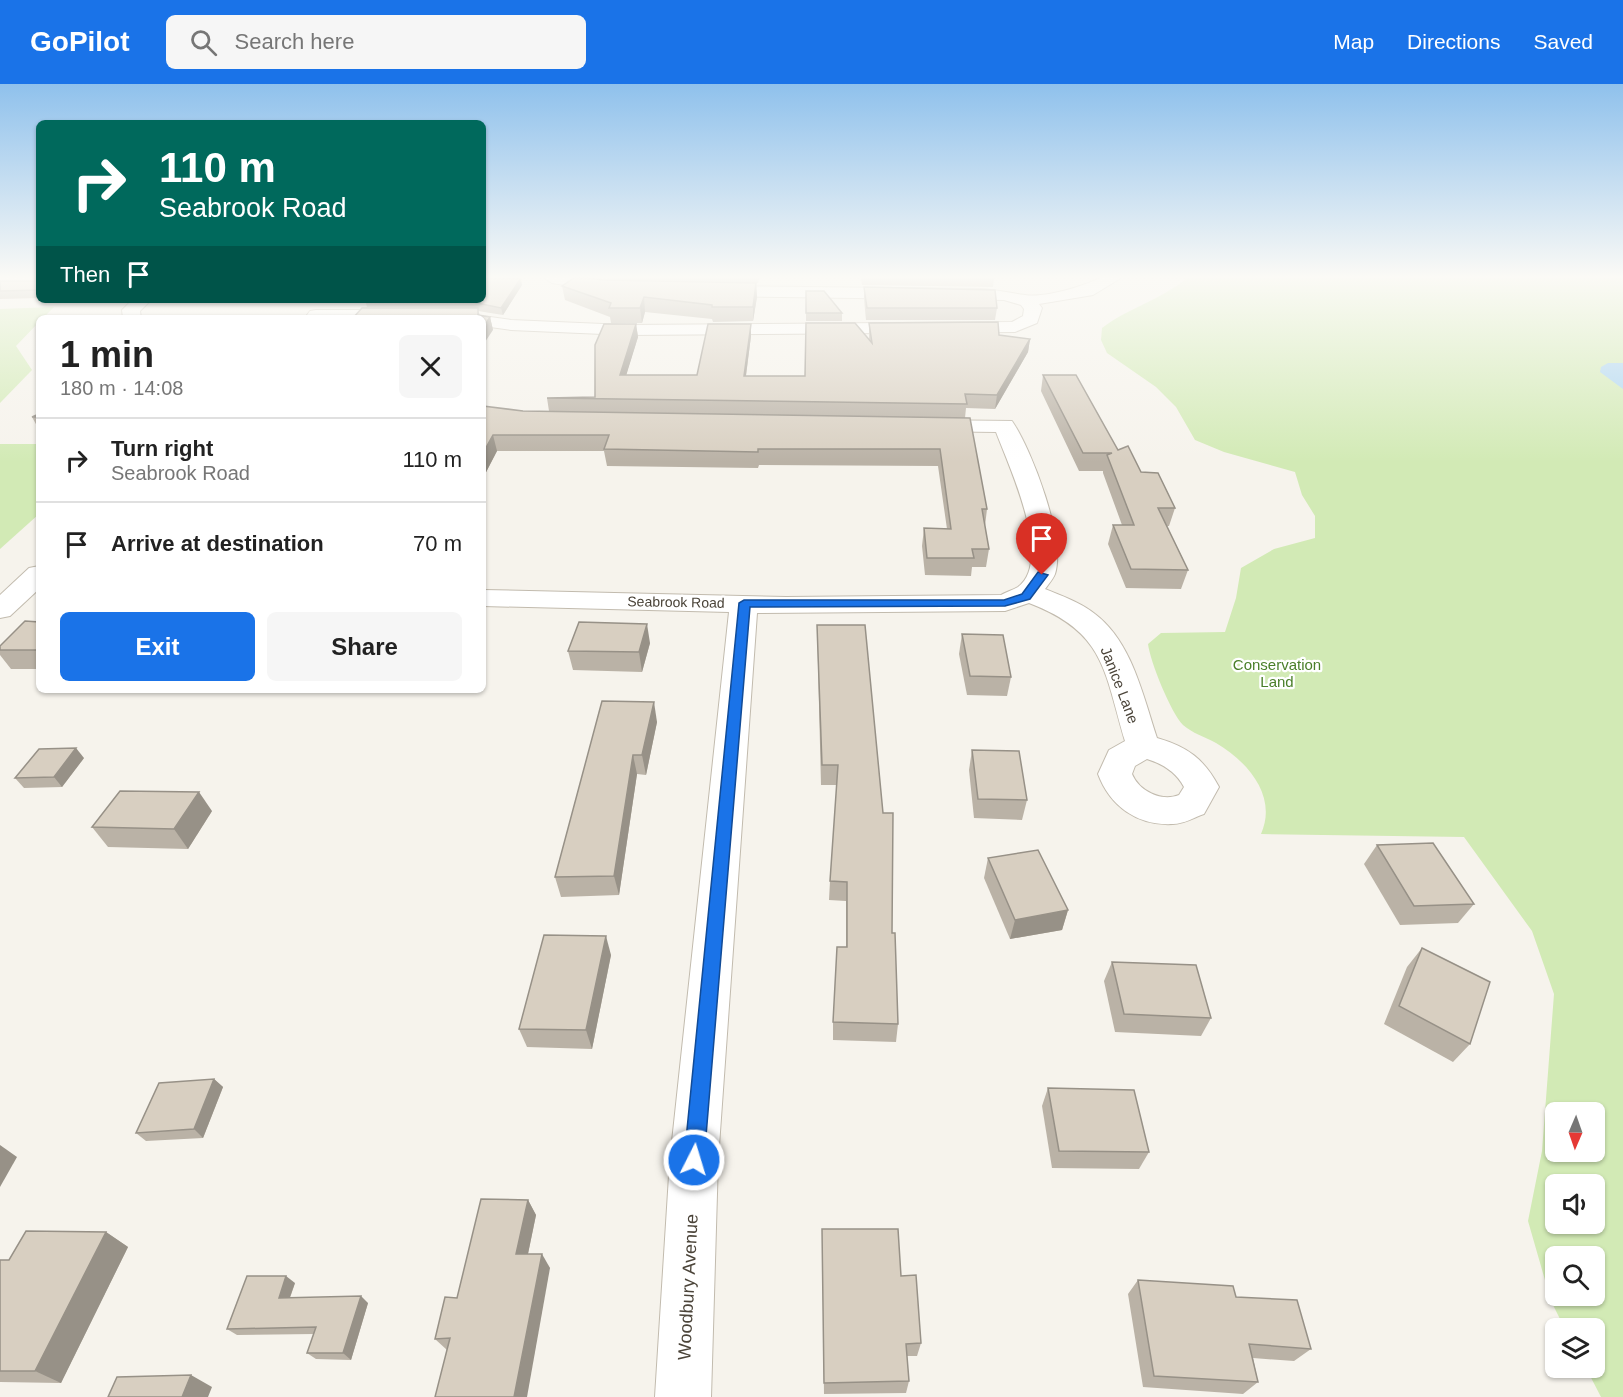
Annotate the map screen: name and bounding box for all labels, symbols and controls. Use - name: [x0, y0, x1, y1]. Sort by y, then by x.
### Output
- search box: [166, 15, 586, 69]
- text: GoPilot: [30, 26, 130, 57]
- icon: search: [187, 26, 220, 59]
- text: Search here: [235, 29, 354, 54]
- text: Map: [1333, 30, 1374, 53]
- text: Directions: [1407, 30, 1500, 53]
- text: Saved: [1533, 30, 1593, 53]
- icon: right: [60, 144, 138, 222]
- text: 110 m: [159, 144, 276, 191]
- text: Seabrook Road: [159, 193, 347, 223]
- icon: arrive: [122, 258, 155, 291]
- text: Then: [60, 262, 110, 287]
- text: 1 min: [60, 334, 154, 375]
- button: close: [399, 335, 462, 398]
- text: 180 m · 14:08: [60, 377, 183, 399]
- text: Turn right: [111, 436, 213, 461]
- icon: right: [60, 444, 93, 477]
- text: 110 m: [402, 447, 462, 472]
- text: Seabrook Road: [111, 462, 250, 484]
- pin: [1016, 513, 1067, 575]
- icon: arrive: [1025, 522, 1058, 555]
- icon: arrive: [60, 528, 93, 561]
- text: Arrive at destination: [111, 531, 324, 556]
- text: 70 m: [413, 531, 462, 556]
- street label: Seabrook Road: [627, 593, 725, 611]
- button: Exit: [60, 612, 255, 681]
- button: Share: [267, 612, 462, 681]
- street label: Janice Lane: [1098, 644, 1142, 726]
- park label: Conservation Land: [1233, 656, 1321, 690]
- north arrow: [1545, 1102, 1605, 1162]
- map controls: [1545, 1102, 1605, 1378]
- position arrow: [662, 1128, 726, 1192]
- button: sound: [1545, 1174, 1605, 1234]
- street label: Woodbury Avenue: [674, 1213, 702, 1361]
- button: search: [1545, 1246, 1605, 1306]
- button: layers: [1545, 1318, 1605, 1378]

